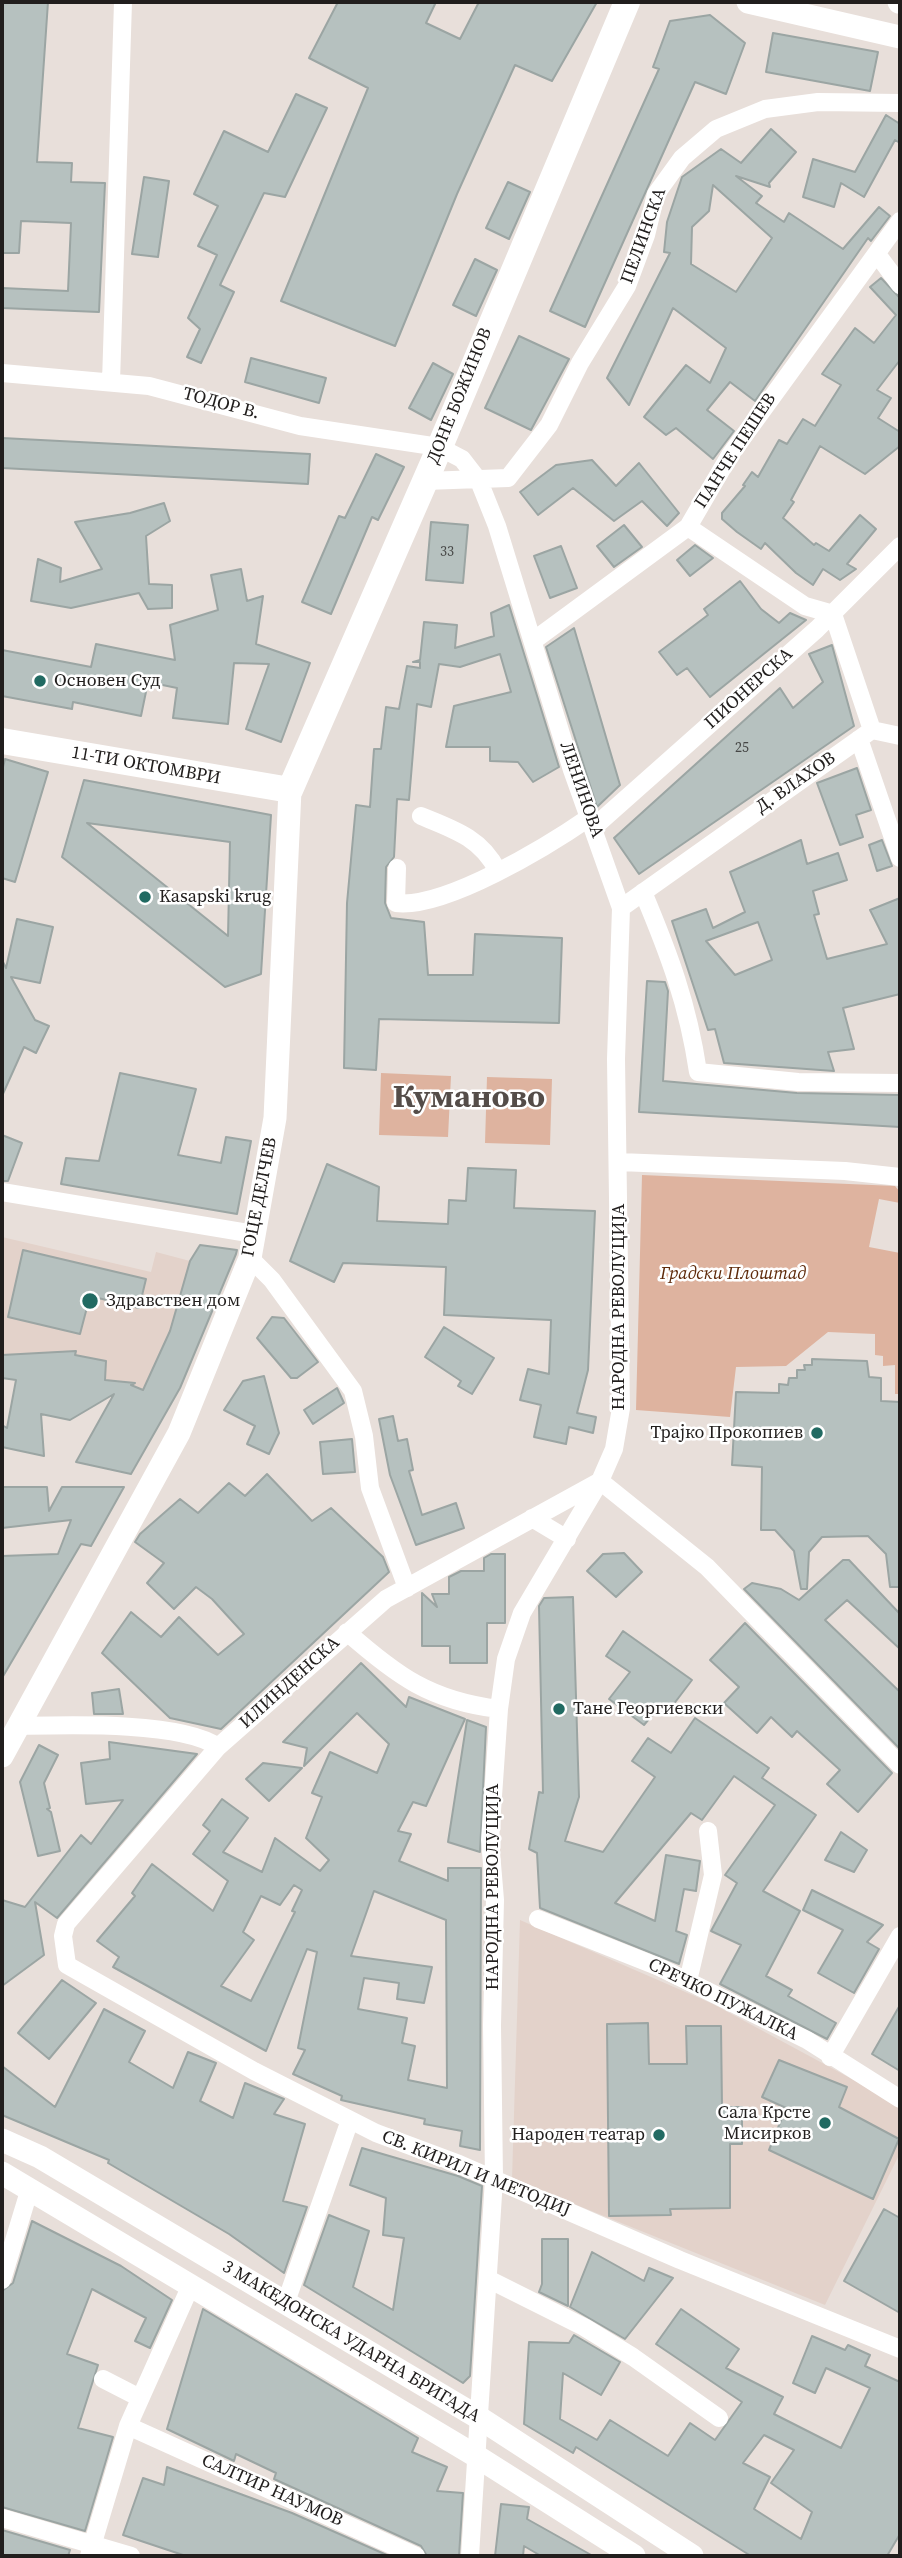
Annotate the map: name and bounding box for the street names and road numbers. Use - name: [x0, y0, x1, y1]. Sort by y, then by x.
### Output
- street label: ПЕЛИНСКА: [617, 185, 671, 287]
- street label: ДОНЕ БОЖИНОВ: [423, 325, 497, 467]
- street label: ТОДОР В.: [180, 383, 262, 425]
- street label: ПАНЧЕ ПЕШЕВ: [691, 389, 781, 513]
- street label: ПИОНЕРСКА: [701, 644, 797, 734]
- street label: ЛЕНИНОВА: [554, 739, 608, 841]
- street label: 11-ТИ ОКТОМВРИ: [70, 742, 222, 790]
- street label: Д. ВЛАХОВ: [752, 748, 840, 818]
- street label: ГОЦЕ ДЕЛЧЕВ: [238, 1135, 282, 1259]
- street label: НАРОДНА РЕВОЛУЦИЈА: [608, 1203, 630, 1411]
- street label: ИЛИНДЕНСКА: [235, 1632, 345, 1734]
- street label: НАРОДНА РЕВОЛУЦИЈА: [482, 1783, 504, 1991]
- street label: СРЕЧКО ПУЖАЛКА: [644, 1954, 802, 2046]
- street label: СВ. КИРИЛ И МЕТОДИЈ: [379, 2126, 573, 2222]
- street label: 3 МАКЕДОНСКА УДАРНА БРИГАДА: [218, 2256, 484, 2428]
- street label: САЛТИР НАУМОВ: [198, 2450, 346, 2532]

